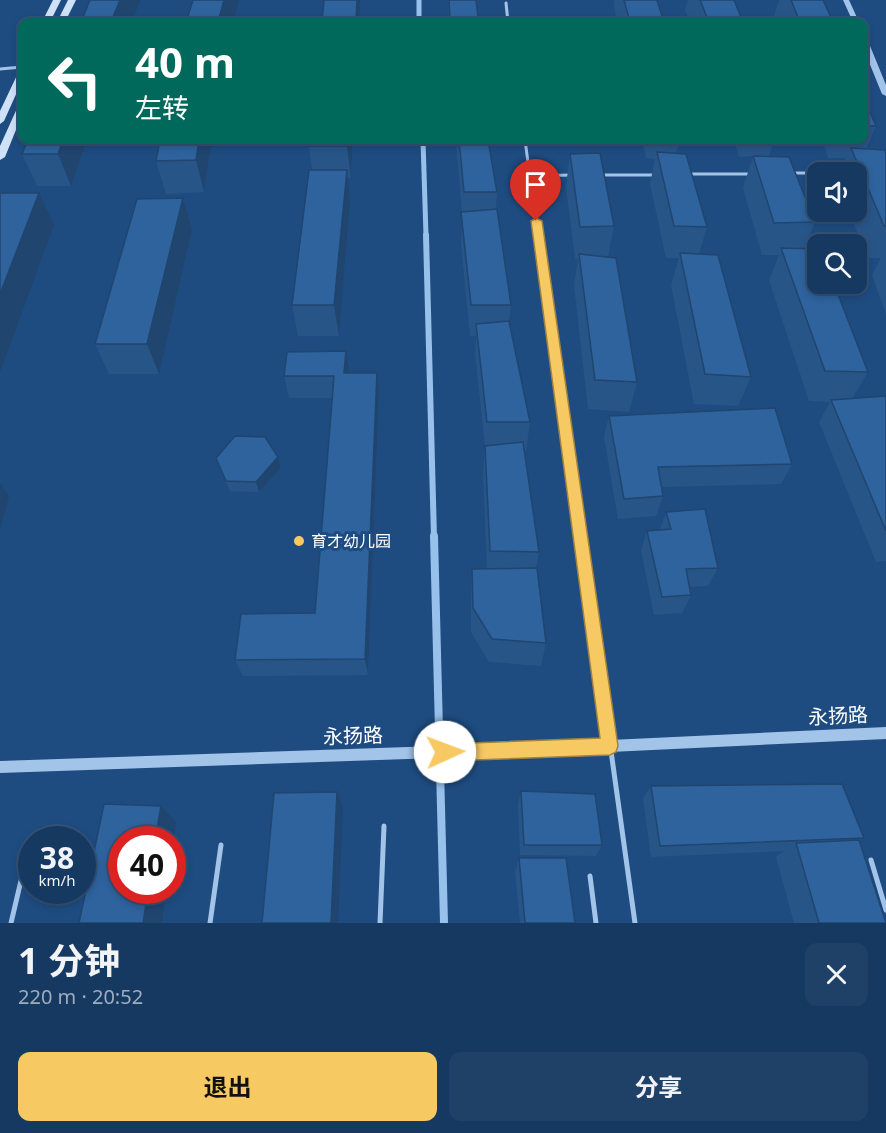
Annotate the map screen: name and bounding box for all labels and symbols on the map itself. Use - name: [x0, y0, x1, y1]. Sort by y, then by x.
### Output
- pin: [510, 159, 561, 221]
- place label: 育才幼儿园: [311, 530, 391, 552]
- marker: 育才幼儿园: [292, 534, 306, 548]
- street label: 永扬路: [807, 700, 869, 731]
- position arrow: [413, 720, 477, 784]
- street label: 永扬路: [323, 721, 383, 750]
- speed limit sign: 40: [108, 826, 186, 904]

